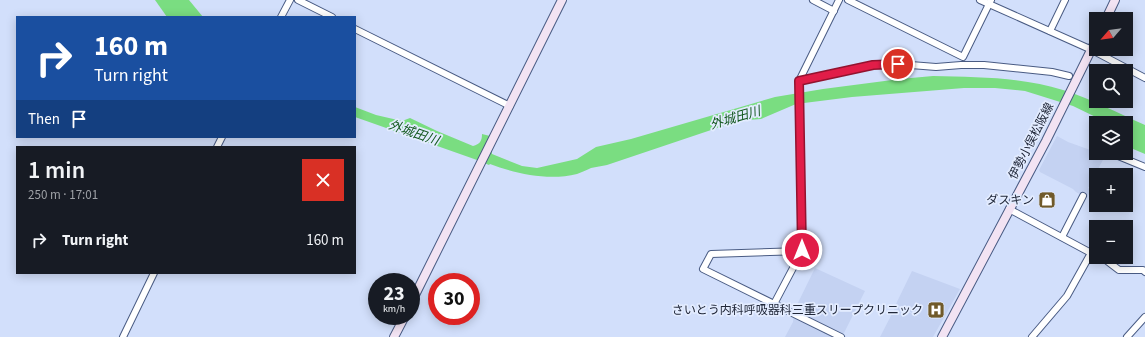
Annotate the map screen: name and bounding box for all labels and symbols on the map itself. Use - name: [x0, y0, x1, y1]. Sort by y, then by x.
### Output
- north arrow: [1089, 12, 1133, 56]
- pin: [881, 47, 915, 81]
- street label: 伊勢小俣松阪線: [1005, 100, 1058, 183]
- water label: 外城田川: [708, 102, 765, 134]
- water label: 外城田川: [386, 116, 443, 151]
- shop icon: ダスキン: [1037, 190, 1057, 210]
- place label: ダスキン: [986, 192, 1034, 209]
- position arrow: [781, 229, 823, 271]
- speed limit sign: 30: [428, 273, 480, 325]
- hospital icon: さいとう内科呼吸器科三重スリープクリニック: [926, 300, 946, 320]
- place label: さいとう内科呼吸器科三重スリープクリニック: [672, 302, 923, 319]

